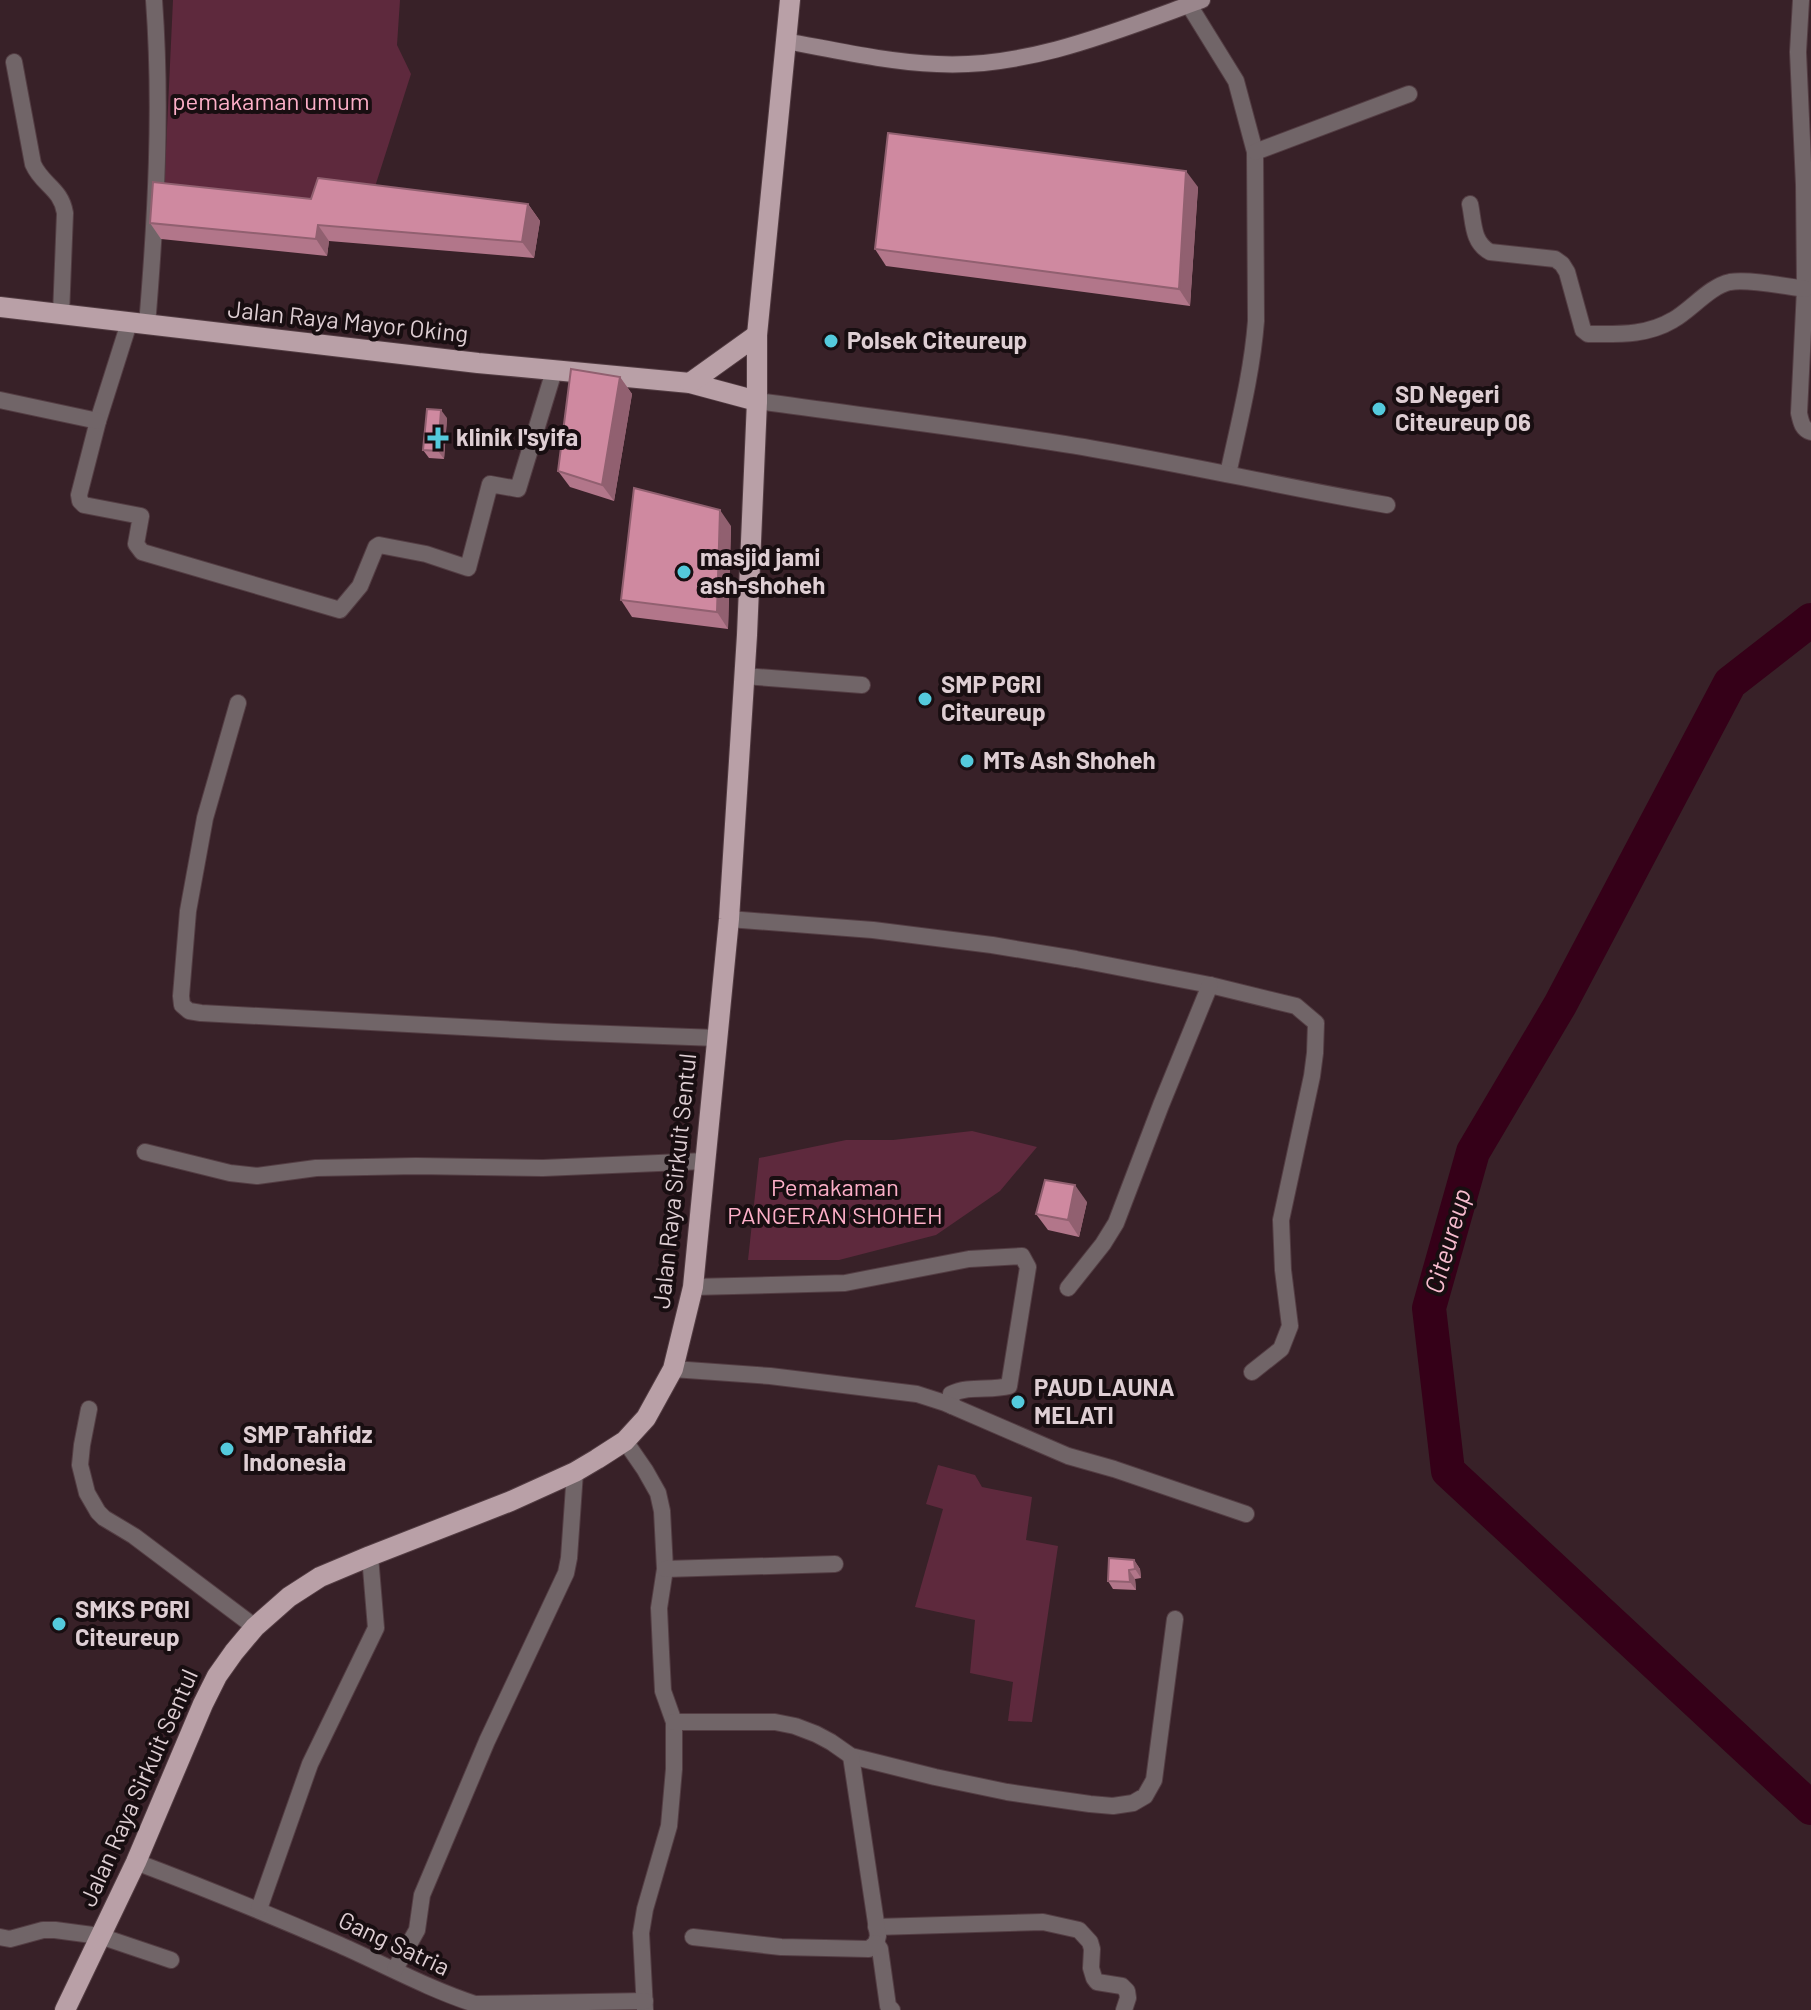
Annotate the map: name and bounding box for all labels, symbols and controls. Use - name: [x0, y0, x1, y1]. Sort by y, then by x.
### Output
- park label: pemakaman umum: [172, 86, 370, 115]
- street label: Jalan Raya Mayor Oking: [226, 293, 470, 348]
- place label: Polsek Citeureup: [847, 325, 1027, 354]
- marker: Polsek Citeureup: [822, 332, 840, 350]
- place label: SD Negeri Citeureup 06: [1395, 379, 1531, 436]
- marker: SD Negeri Citeureup 06: [1370, 400, 1388, 418]
- place label: klinik l'syifa: [456, 422, 578, 451]
- marker: klinik l'syifa: [427, 427, 449, 449]
- place label: masjid jami ash-shoheh: [700, 542, 825, 599]
- marker: masjid jami ash-shoheh: [675, 563, 693, 581]
- place label: SMP PGRI Citeureup: [941, 669, 1046, 726]
- marker: SMP PGRI Citeureup: [916, 690, 934, 708]
- place label: MTs Ash Shoheh: [983, 745, 1156, 774]
- marker: MTs Ash Shoheh: [958, 752, 976, 770]
- street label: Jalan Raya Sirkuit Sentul: [646, 1052, 701, 1310]
- park label: Pemakaman PANGERAN SHOHEH: [727, 1172, 943, 1229]
- water label: Citeureup: [1417, 1185, 1476, 1297]
- place label: PAUD LAUNA MELATI: [1034, 1372, 1175, 1429]
- marker: PAUD LAUNA MELATI: [1009, 1393, 1027, 1411]
- place label: SMP Tahfidz Indonesia: [243, 1419, 373, 1476]
- marker: SMP Tahfidz Indonesia: [218, 1440, 236, 1458]
- place label: SMKS PGRI Citeureup: [75, 1594, 190, 1651]
- marker: SMKS PGRI Citeureup: [50, 1615, 68, 1633]
- street label: Jalan Raya Sirkuit Sentul: [72, 1664, 203, 1910]
- street label: Gang Satria: [334, 1904, 455, 1981]

